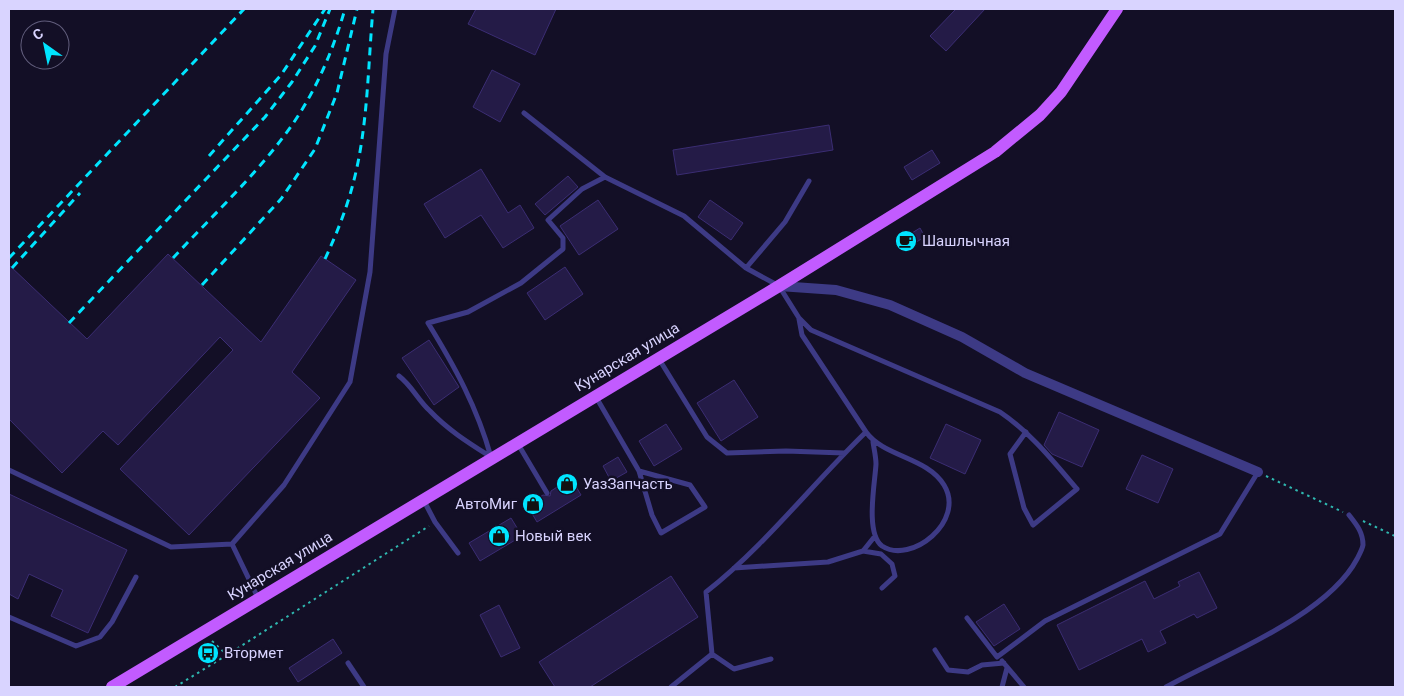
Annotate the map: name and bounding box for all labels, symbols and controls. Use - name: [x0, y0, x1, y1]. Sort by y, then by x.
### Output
- north arrow: [20, 20, 70, 70]
- text: С: [30, 25, 46, 43]
- cafe icon: Шашлычная: [894, 229, 918, 253]
- place label: Шашлычная: [922, 232, 1010, 250]
- street label: Кунарская улица: [571, 319, 683, 395]
- shop icon: УазЗапчасть: [555, 472, 579, 496]
- place label: УазЗапчасть: [583, 475, 673, 493]
- shop icon: АвтоМиг: [521, 492, 545, 516]
- place label: АвтоМиг: [455, 495, 518, 513]
- shop icon: Новый век: [487, 524, 511, 548]
- place label: Новый век: [515, 527, 592, 545]
- street label: Кунарская улица: [224, 528, 336, 604]
- bus stop icon: Втормет: [196, 641, 220, 665]
- place label: Втормет: [224, 644, 283, 662]

